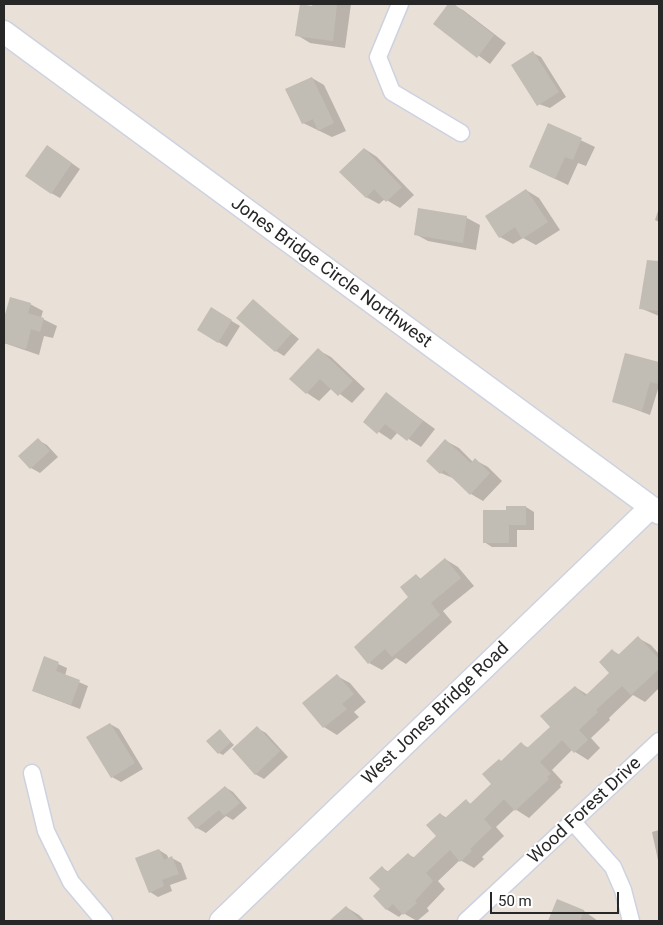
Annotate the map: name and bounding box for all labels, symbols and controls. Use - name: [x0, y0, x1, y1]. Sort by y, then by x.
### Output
- street label: Jones Bridge Circle Northwest: [226, 193, 436, 353]
- street label: West Jones Bridge Road: [358, 638, 514, 790]
- street label: Wood Forest Drive: [524, 753, 646, 869]
- scale bar: [493, 882, 622, 914]
- text: 50 m: [498, 892, 532, 910]

